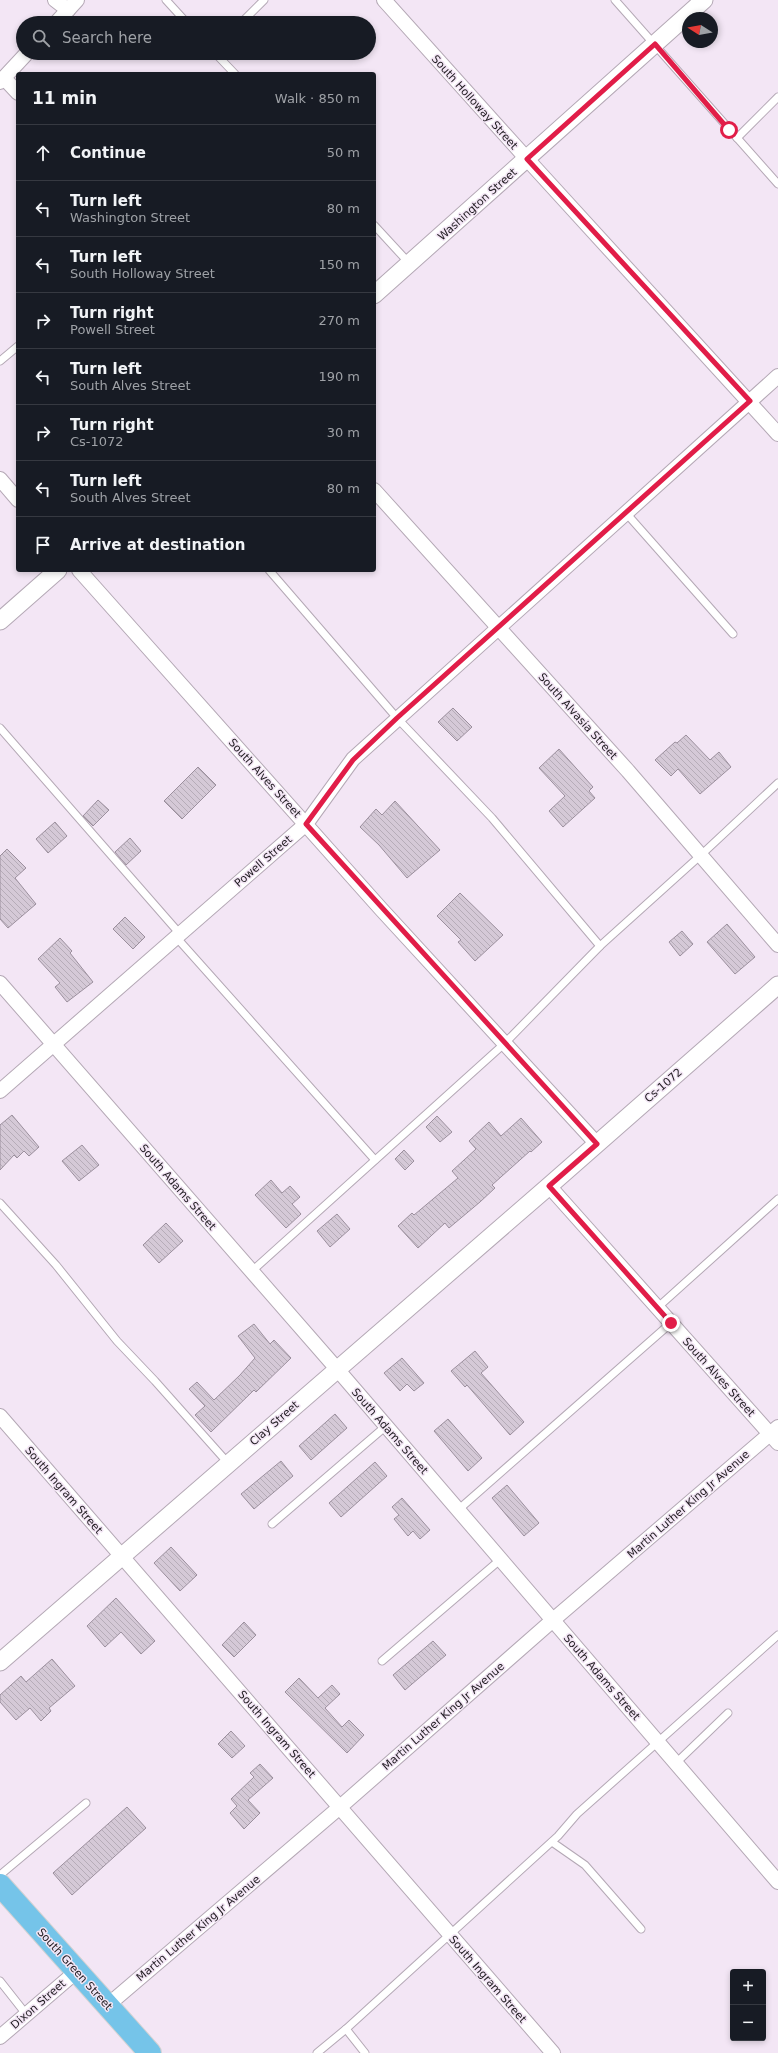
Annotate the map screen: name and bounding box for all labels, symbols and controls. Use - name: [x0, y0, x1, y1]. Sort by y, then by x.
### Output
- north arrow: [682, 12, 718, 48]
- search box: [16, 16, 376, 60]
- icon: search: [30, 27, 52, 49]
- text: Search here: [62, 29, 152, 47]
- street label: South Holloway Street: [429, 52, 521, 153]
- text: 11 min: [32, 88, 97, 108]
- text: Walk · 850 m: [275, 91, 360, 106]
- route start: [720, 121, 738, 139]
- icon: ahead: [32, 142, 54, 164]
- text: Continue: [70, 144, 146, 162]
- text: 50 m: [327, 145, 360, 160]
- street label: Washington Street: [435, 165, 520, 243]
- text: Turn left: [70, 192, 142, 210]
- icon: left: [32, 198, 54, 220]
- text: 80 m: [327, 201, 360, 216]
- text: Washington Street: [70, 210, 190, 225]
- text: Turn left: [70, 248, 142, 266]
- icon: left: [32, 254, 54, 276]
- text: 150 m: [318, 257, 360, 272]
- text: South Holloway Street: [70, 266, 215, 281]
- text: Turn right: [70, 304, 154, 322]
- icon: right: [32, 310, 54, 332]
- text: 270 m: [318, 313, 360, 328]
- text: Powell Street: [70, 322, 155, 337]
- text: Turn left: [70, 360, 142, 378]
- icon: left: [32, 366, 54, 388]
- text: 190 m: [318, 369, 360, 384]
- text: South Alves Street: [70, 378, 191, 393]
- text: Turn right: [70, 416, 154, 434]
- icon: right: [32, 422, 54, 444]
- text: 30 m: [327, 425, 360, 440]
- text: Cs-1072: [70, 434, 124, 449]
- text: Turn left: [70, 472, 142, 490]
- icon: left: [32, 478, 54, 500]
- text: 80 m: [327, 481, 360, 496]
- text: South Alves Street: [70, 490, 191, 505]
- icon: arrive: [32, 534, 54, 556]
- text: Arrive at destination: [70, 536, 245, 554]
- street label: South Alvasia Street: [535, 670, 620, 763]
- street label: South Alves Street: [226, 736, 304, 821]
- street label: Powell Street: [232, 832, 295, 890]
- street label: Cs-1072: [642, 1066, 685, 1105]
- street label: South Adams Street: [137, 1142, 219, 1234]
- route end: [662, 1314, 680, 1332]
- street label: South Alves Street: [680, 1335, 758, 1420]
- street label: South Adams Street: [349, 1386, 431, 1478]
- street label: Clay Street: [247, 1398, 302, 1448]
- street label: South Ingram Street: [22, 1444, 106, 1537]
- street label: Martin Luther King Jr Avenue: [625, 1448, 752, 1561]
- street label: South Adams Street: [561, 1632, 643, 1724]
- street label: Martin Luther King Jr Avenue: [380, 1660, 507, 1773]
- street label: South Ingram Street: [235, 1688, 319, 1781]
- street label: Martin Luther King Jr Avenue: [134, 1873, 263, 1984]
- street label: South Green Street: [34, 1926, 115, 2013]
- street label: South Ingram Street: [446, 1933, 530, 2026]
- map controls: [730, 1969, 766, 2041]
- button: +: [730, 1969, 766, 2005]
- street label: Dixon Street: [8, 1977, 69, 2032]
- button: −: [730, 2005, 766, 2041]

